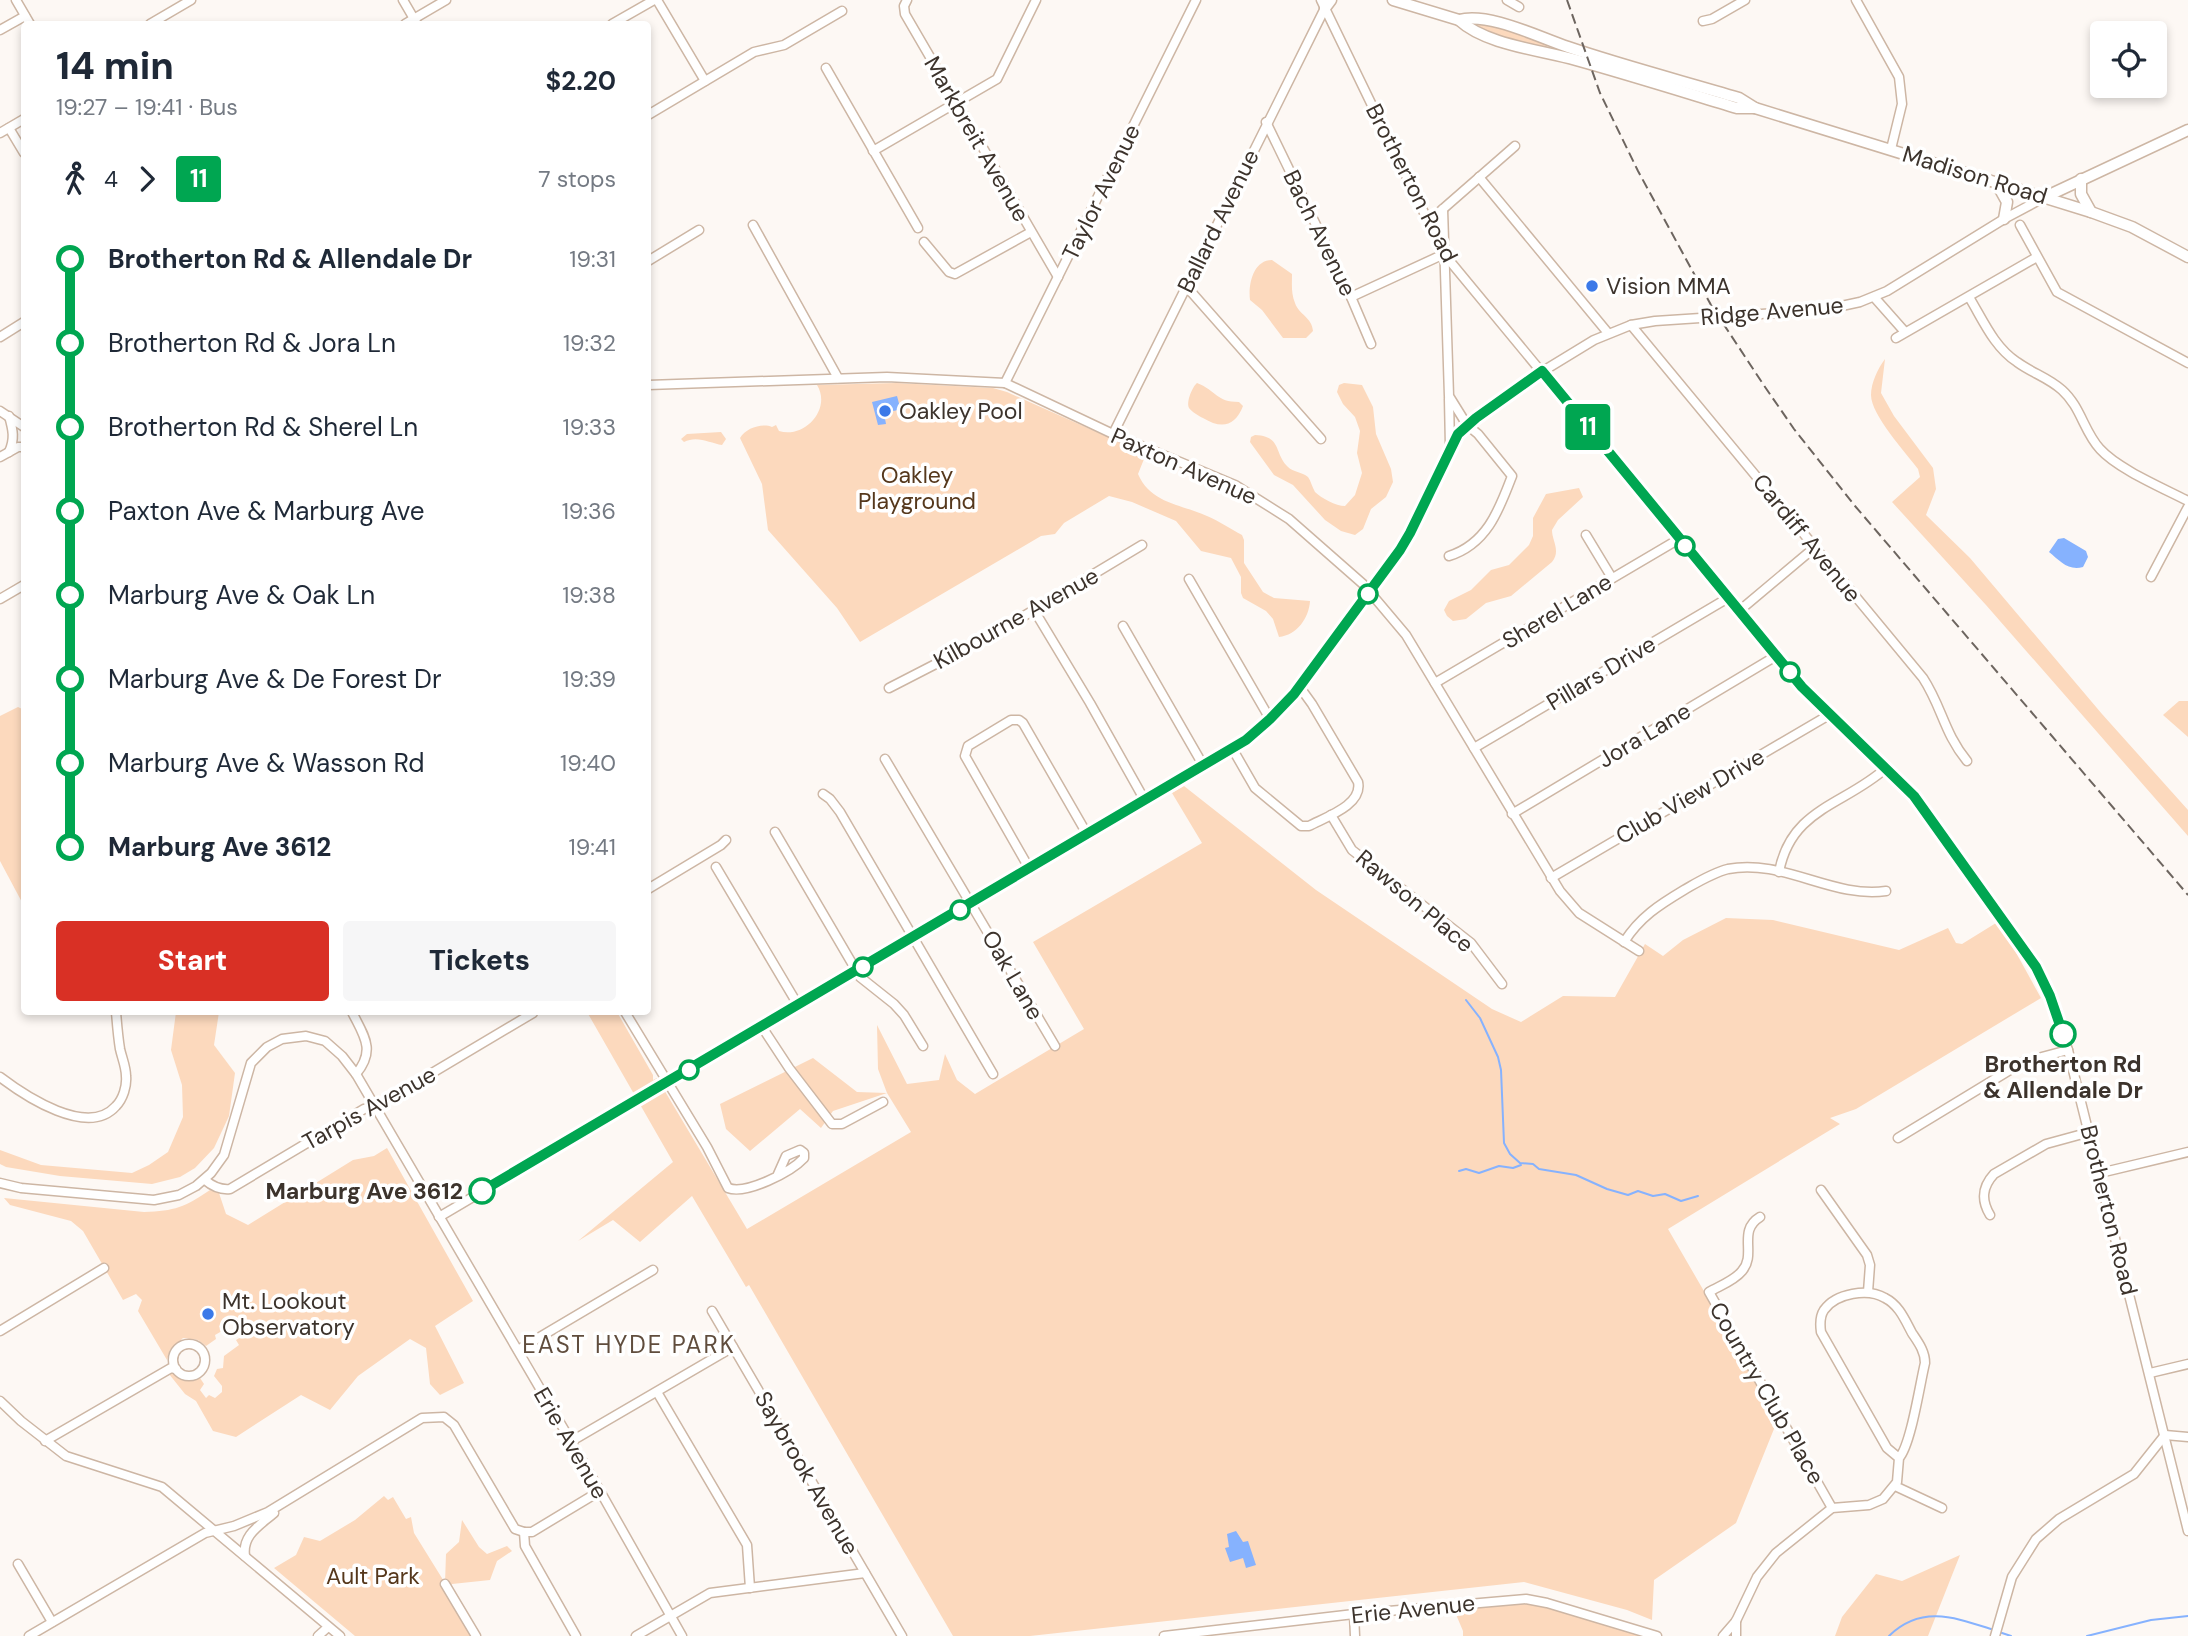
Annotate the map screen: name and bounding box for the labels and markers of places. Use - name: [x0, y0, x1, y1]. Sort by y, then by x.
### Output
- place label: Vision MMA: [1606, 271, 1731, 301]
- marker: Vision MMA: [1584, 278, 1600, 294]
- place label: Oakley Pool: [899, 396, 1023, 426]
- marker: Oakley Pool: [877, 403, 893, 419]
- unlabelled marker: [1675, 536, 1695, 556]
- unlabelled marker: [1358, 584, 1378, 604]
- unlabelled marker: [1780, 662, 1800, 682]
- unlabelled marker: [950, 900, 970, 920]
- unlabelled marker: [853, 957, 873, 977]
- marker: Brotherton Rd & Allendale Dr: [2050, 1021, 2076, 1047]
- place label: Brotherton Rd & Allendale Dr: [1983, 1049, 2143, 1105]
- unlabelled marker: [679, 1060, 699, 1080]
- place label: Marburg Ave 3612: [265, 1176, 463, 1206]
- marker: Marburg Ave 3612: [469, 1178, 495, 1204]
- place label: Mt. Lookout Observatory: [222, 1286, 355, 1342]
- marker: Mt. Lookout Observatory: [200, 1306, 216, 1322]

